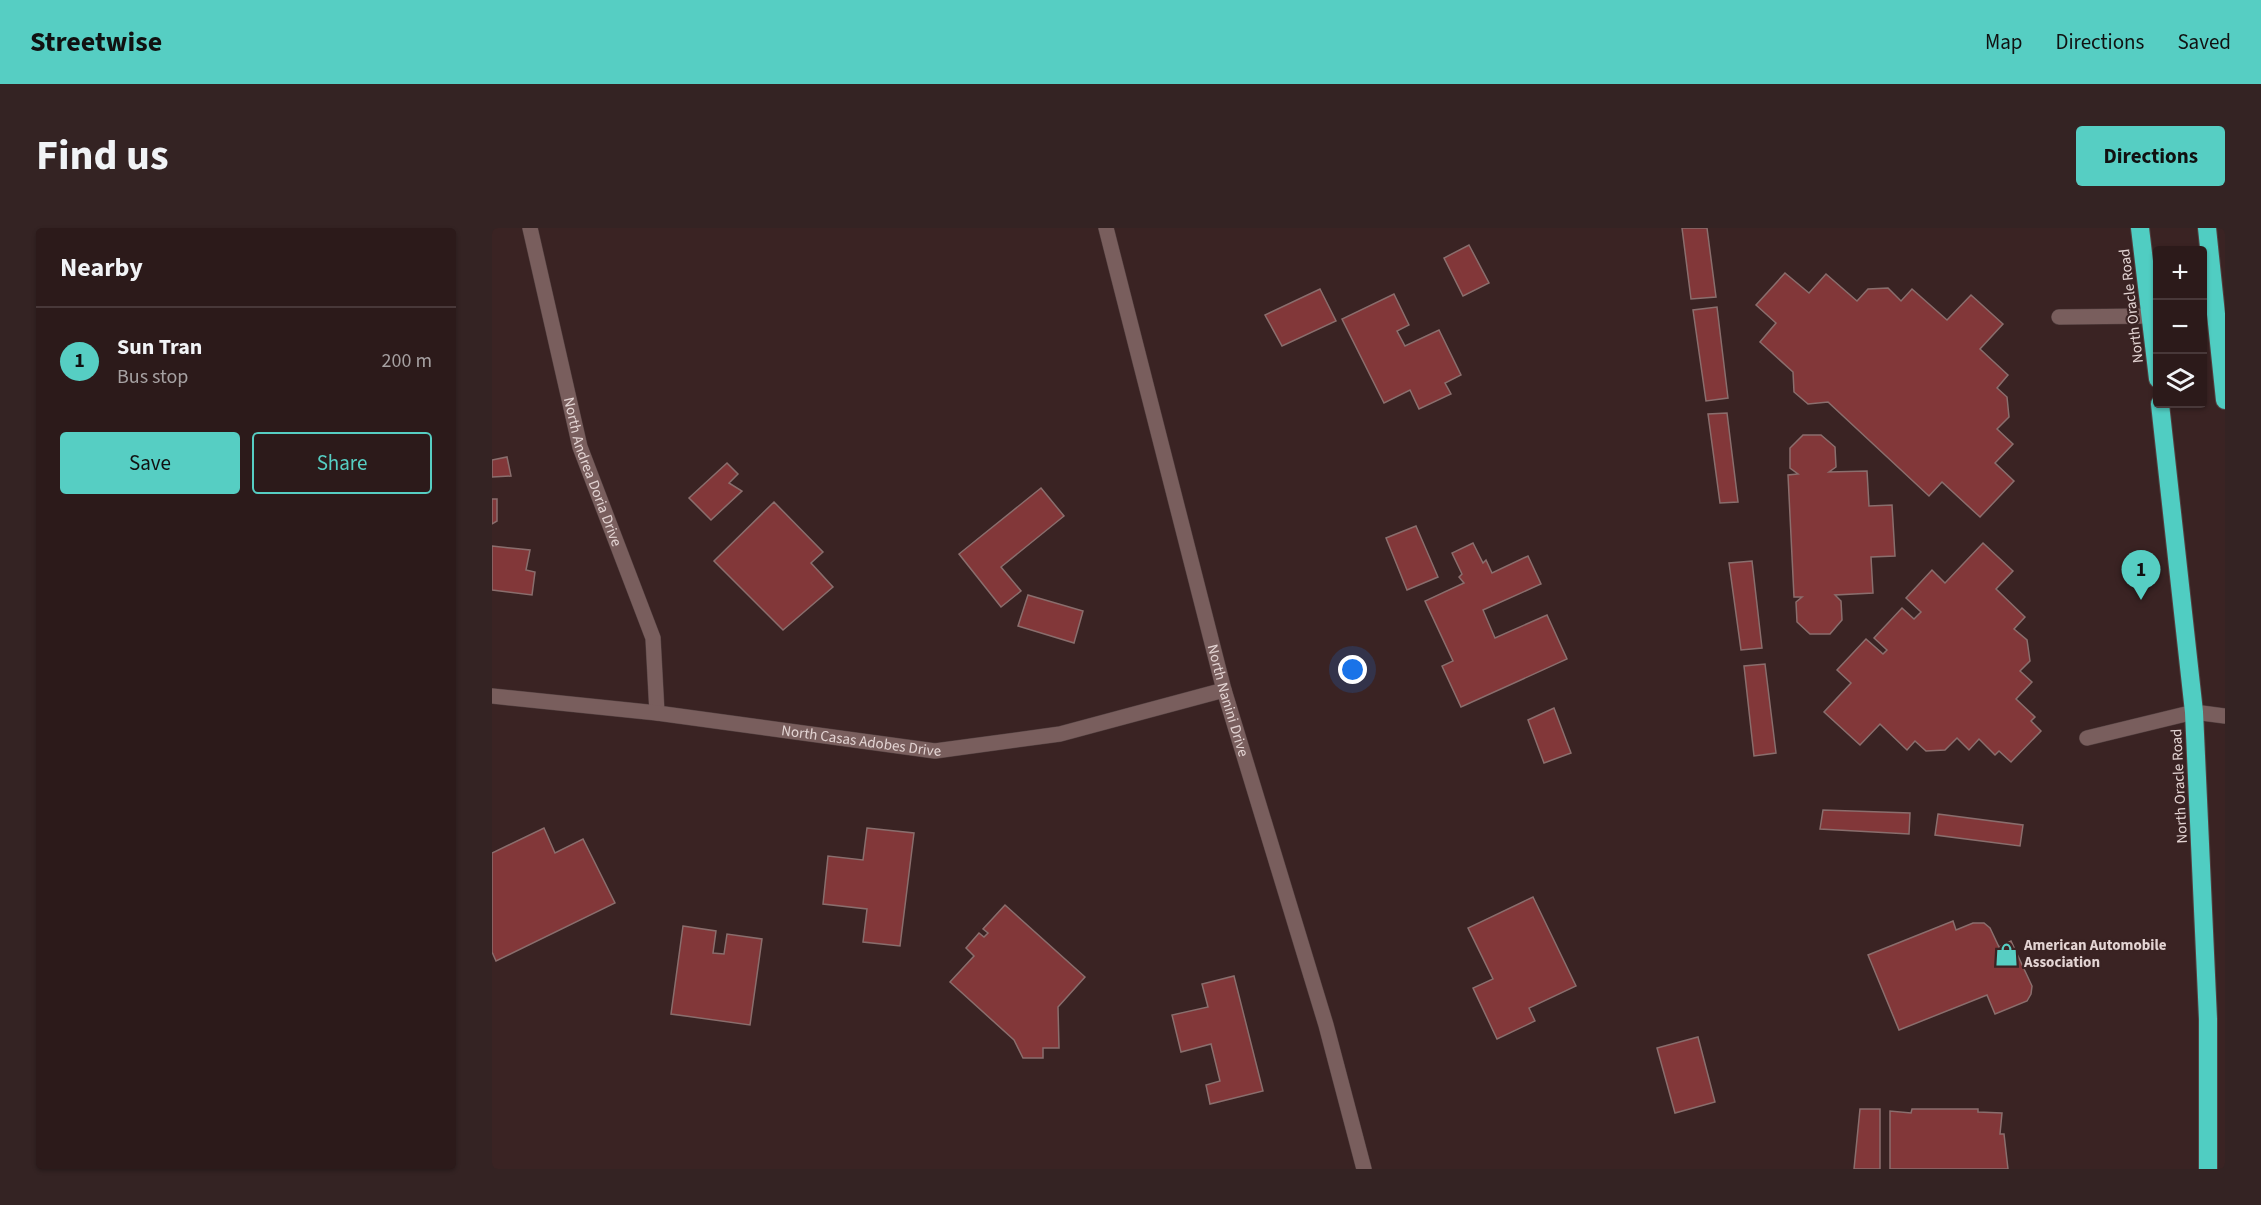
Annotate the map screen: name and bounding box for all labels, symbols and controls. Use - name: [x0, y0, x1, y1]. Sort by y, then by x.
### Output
- text: Streetwise: [30, 22, 162, 62]
- text: Map: [1985, 27, 2023, 57]
- text: Directions: [2056, 27, 2144, 57]
- text: Saved: [2177, 27, 2231, 57]
- text: Find us: [36, 126, 169, 186]
- button: Directions: [2076, 126, 2225, 186]
- map controls: [2153, 246, 2207, 408]
- button: +: [2153, 246, 2207, 300]
- street label: North Oracle Road: [2114, 248, 2149, 364]
- text: Nearby: [60, 249, 143, 286]
- button: −: [2153, 300, 2207, 354]
- text: Sun Tran: [117, 331, 202, 363]
- text: 1: [74, 347, 85, 375]
- text: 200 m: [382, 347, 432, 375]
- button: layers: [2153, 354, 2207, 408]
- text: Bus stop: [117, 363, 188, 391]
- street label: North Andrea Doria Drive: [558, 395, 627, 550]
- button: Save: [60, 432, 240, 494]
- button: Share: [252, 432, 432, 494]
- pin: 1: [2122, 550, 2160, 600]
- street label: North Nanini Drive: [1202, 642, 1254, 759]
- your location: [1338, 655, 1367, 684]
- street label: North Casas Adobes Drive: [780, 720, 942, 762]
- street label: North Oracle Road: [2166, 728, 2193, 844]
- place label: American Automobile Association: [2023, 935, 2167, 973]
- shop icon: American Automobile Association: [1993, 941, 2019, 967]

